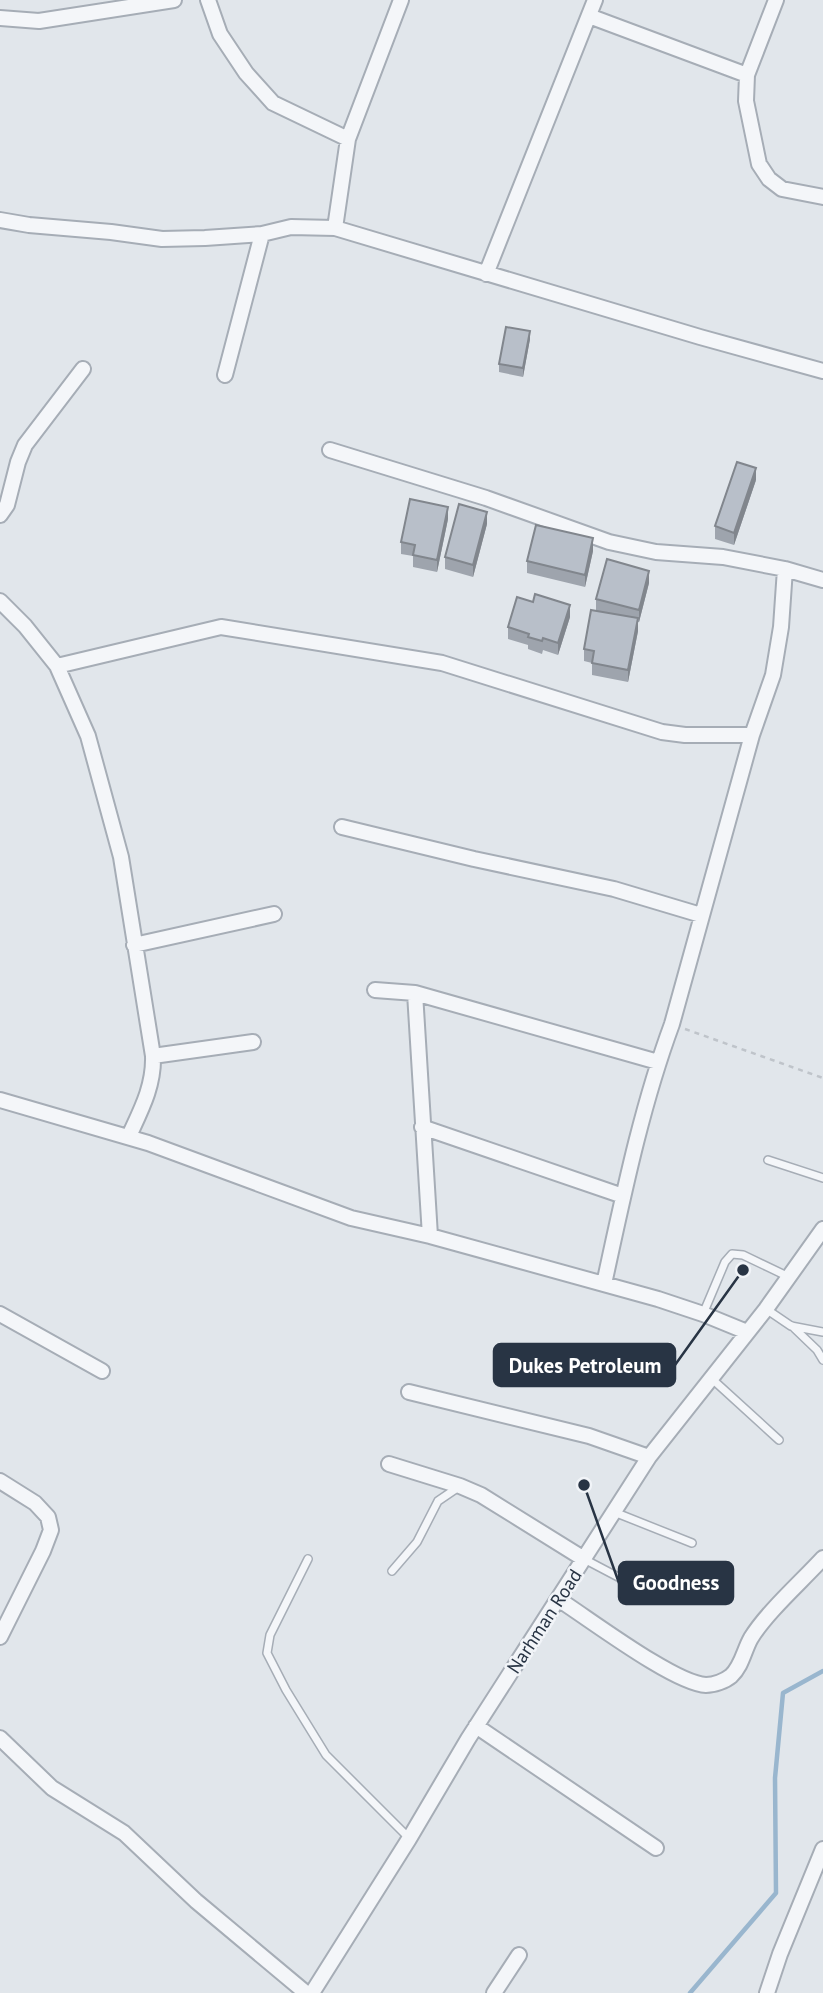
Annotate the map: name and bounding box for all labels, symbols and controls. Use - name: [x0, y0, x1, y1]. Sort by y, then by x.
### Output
- callout: Dukes Petroleum: [494, 1344, 675, 1386]
- text: Dukes Petroleum: [509, 1352, 661, 1379]
- callout: Goodness: [619, 1562, 733, 1604]
- street label: Narhman Road: [501, 1564, 587, 1678]
- text: Goodness: [633, 1569, 719, 1596]

